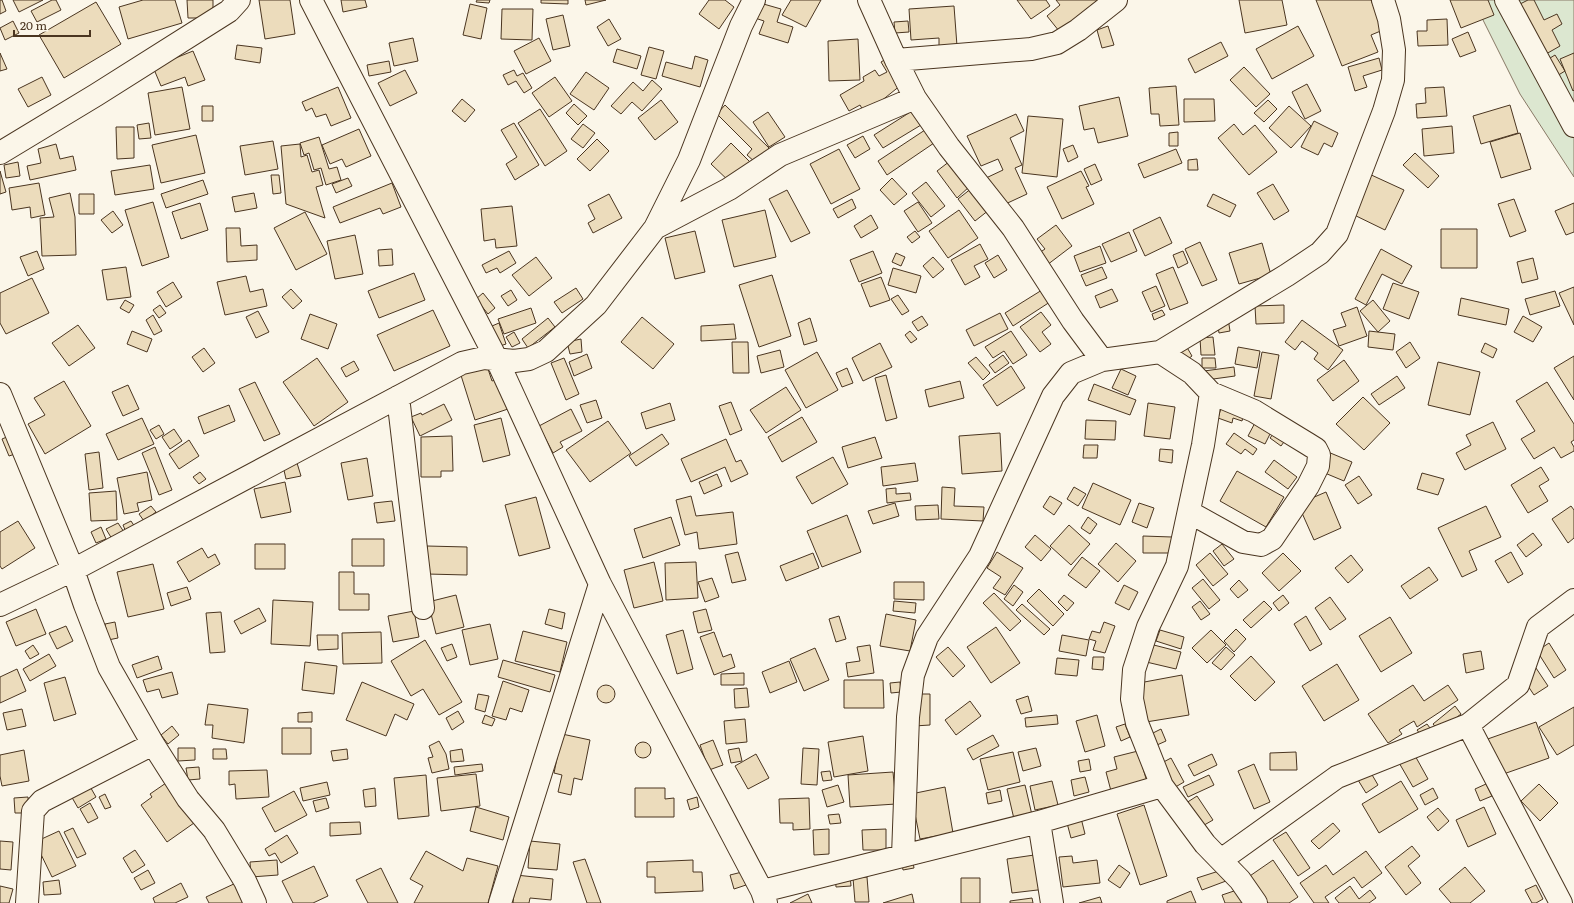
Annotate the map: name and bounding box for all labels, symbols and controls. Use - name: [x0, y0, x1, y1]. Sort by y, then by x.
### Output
- scale bar: [14, 12, 90, 38]
- text: 20 m: [20, 16, 47, 34]

